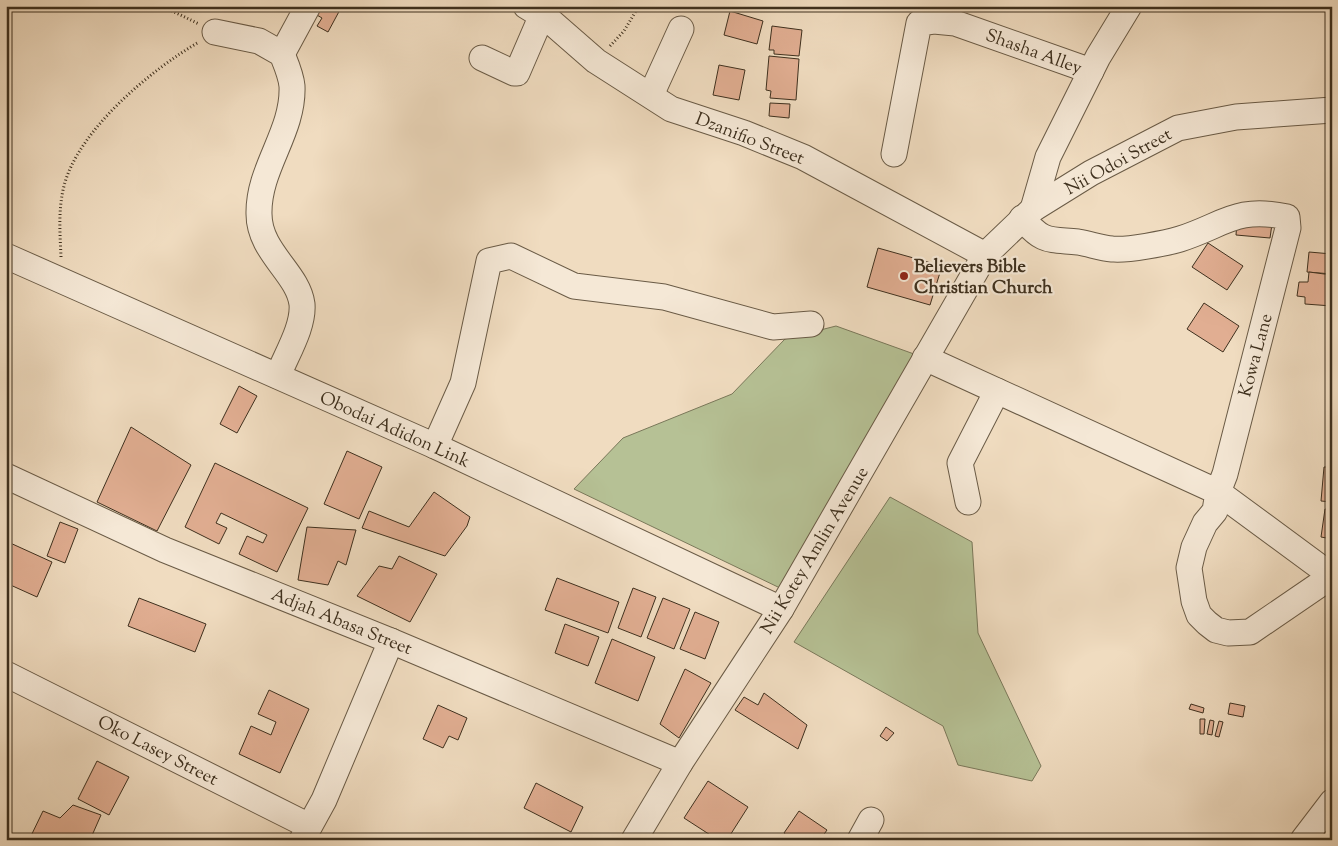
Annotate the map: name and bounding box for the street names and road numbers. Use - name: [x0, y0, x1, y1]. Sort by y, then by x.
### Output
- street label: Shasha Alley: [981, 23, 1085, 82]
- street label: Dzanifio Street: [691, 107, 808, 173]
- street label: Nii Odoi Street: [1061, 123, 1177, 203]
- street label: Kowa Lane: [1233, 311, 1281, 400]
- street label: Obodai Adidon Link: [315, 386, 474, 476]
- street label: Nii Kotey Amlin Avenue: [755, 462, 876, 640]
- street label: Adjah Abasa Street: [267, 583, 416, 663]
- street label: Oko Lasey Street: [92, 710, 222, 793]

